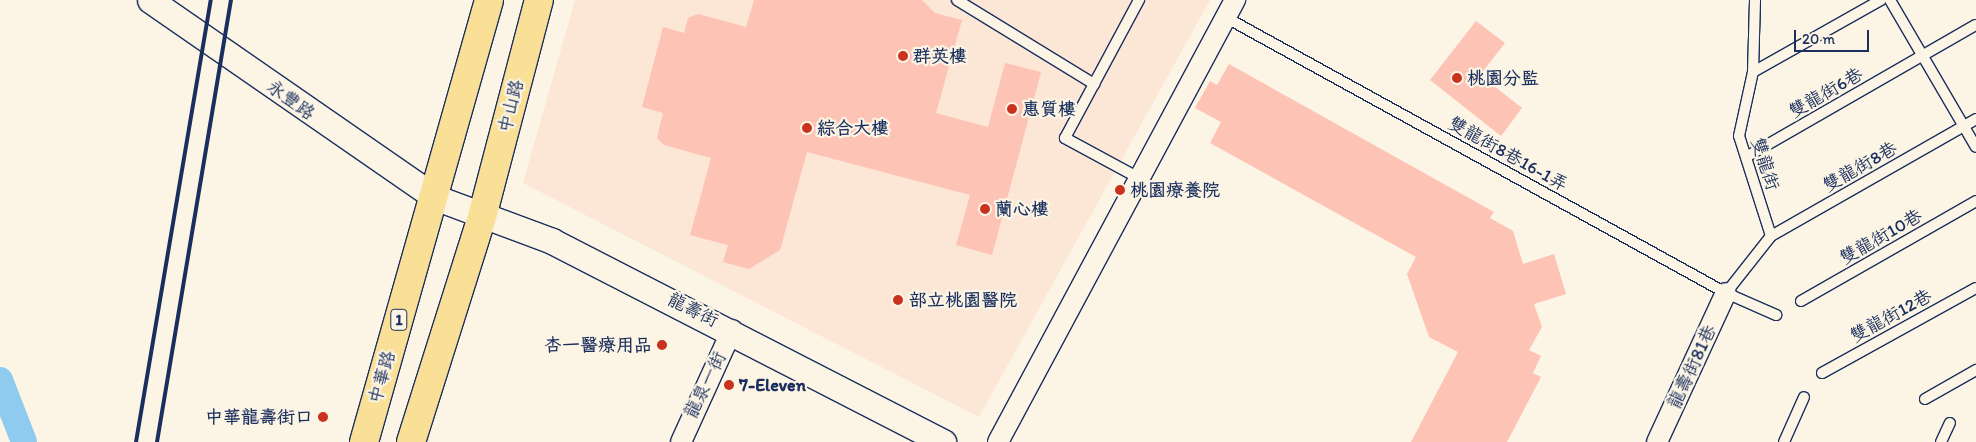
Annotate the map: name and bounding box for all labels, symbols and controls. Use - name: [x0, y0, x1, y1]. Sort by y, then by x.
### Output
- scale bar: [1796, 20, 1871, 52]
- text: 20 m: [1802, 30, 1835, 48]
- place label: 群英樓: [913, 45, 967, 67]
- marker: 群英樓: [897, 50, 909, 62]
- street label: 雙龍街6巷: [1785, 63, 1867, 123]
- place label: 桃園分監: [1467, 67, 1539, 89]
- marker: 桃園分監: [1451, 72, 1463, 84]
- street label: 永豐路: [263, 75, 319, 125]
- street label: 中山路: [494, 77, 528, 135]
- place label: 惠質樓: [1022, 98, 1076, 120]
- marker: 惠質樓: [1006, 103, 1018, 115]
- street label: 雙龍街8巷16-1弄: [1444, 112, 1572, 196]
- place label: 綜合大樓: [817, 117, 889, 139]
- marker: 綜合大樓: [801, 122, 813, 134]
- street label: 雙龍街: [1746, 135, 1784, 193]
- street label: 雙龍街8巷: [1819, 137, 1901, 197]
- place label: 桃園療養院: [1130, 179, 1220, 201]
- marker: 桃園療養院: [1114, 184, 1126, 196]
- place label: 蘭心樓: [995, 198, 1049, 220]
- marker: 蘭心樓: [979, 203, 991, 215]
- street label: 雙龍街10巷: [1836, 205, 1926, 269]
- street label: 雙龍街12巷: [1846, 285, 1936, 347]
- street label: 龍壽街: [664, 288, 722, 332]
- place label: 部立桃園醫院: [909, 289, 1017, 311]
- marker: 部立桃園醫院: [891, 293, 905, 307]
- road number: 1: [390, 306, 408, 334]
- street label: 龍壽街81巷: [1663, 322, 1721, 412]
- place label: 杏一醫療用品: [544, 334, 652, 356]
- marker: 杏一醫療用品: [656, 339, 668, 351]
- street label: 中華路: [364, 348, 400, 406]
- street label: 龍泉一街: [680, 348, 730, 422]
- place label: 7-Eleven: [739, 374, 806, 396]
- marker: 7-Eleven: [723, 379, 735, 391]
- place label: 中華龍壽街口: [205, 406, 313, 428]
- marker: 中華龍壽街口: [317, 411, 329, 423]

